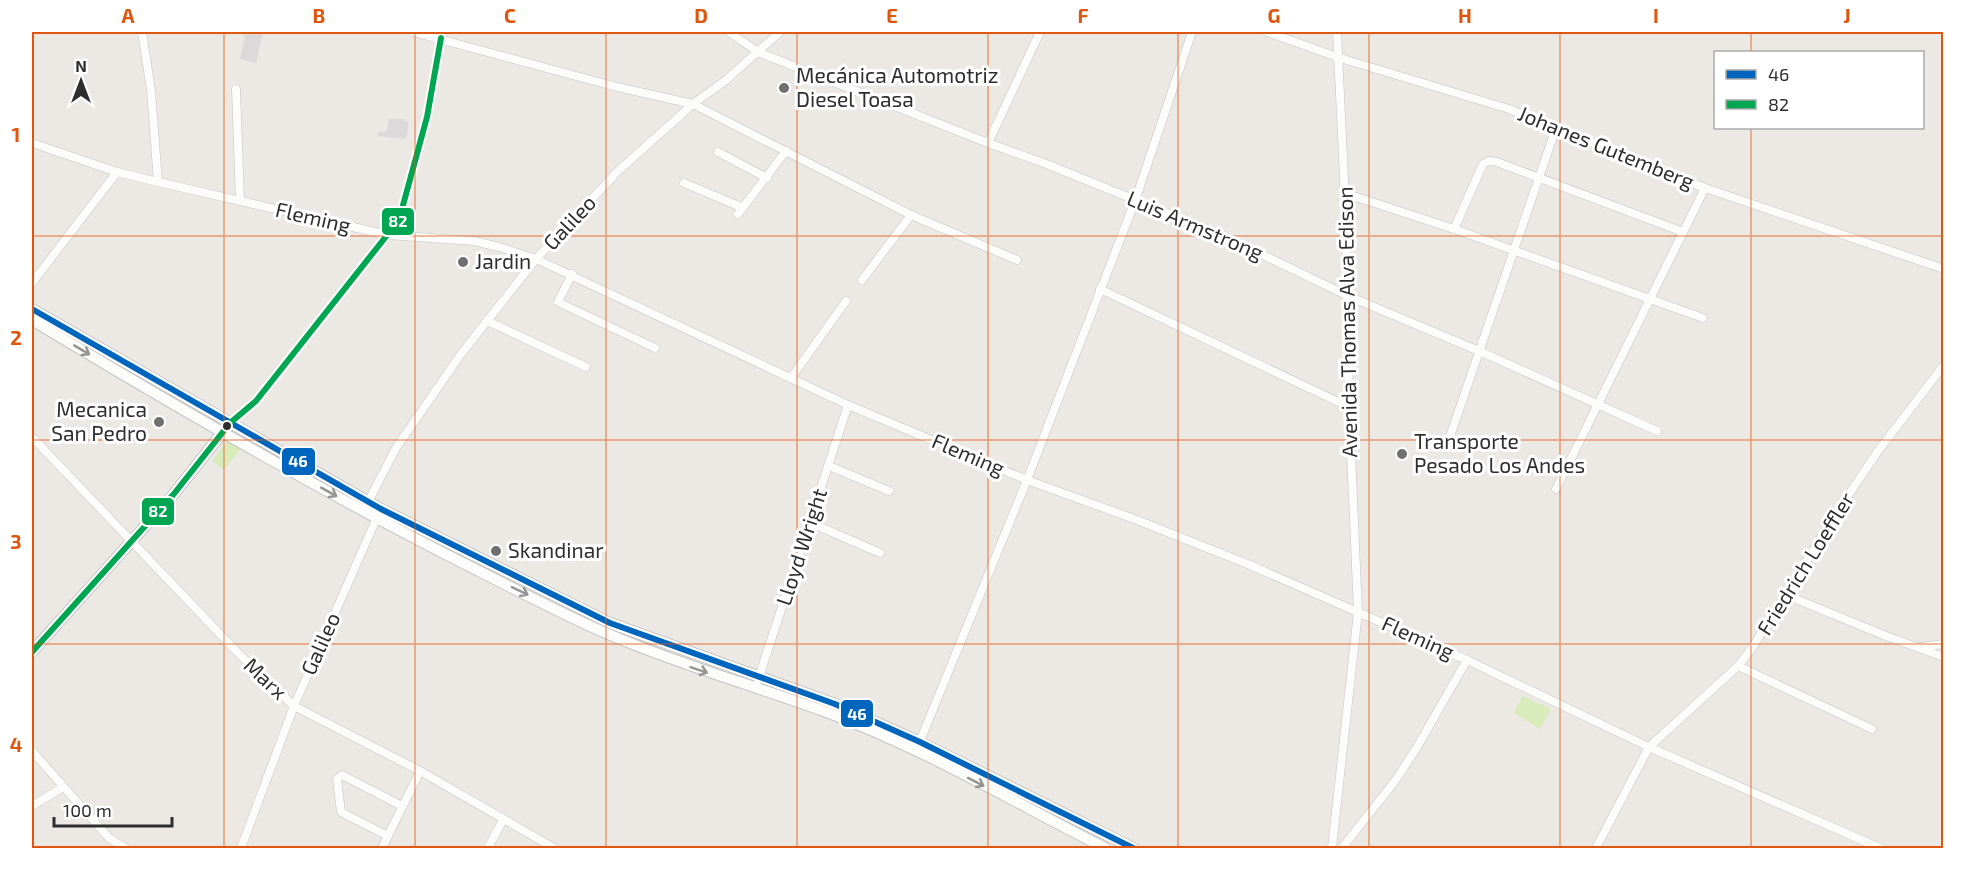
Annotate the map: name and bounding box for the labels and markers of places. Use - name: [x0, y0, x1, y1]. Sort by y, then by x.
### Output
- place label: Mecánica Automotriz Diesel Toasa: [796, 62, 998, 111]
- marker: Mecánica Automotriz Diesel Toasa: [777, 81, 791, 95]
- place label: Jardin: [475, 248, 531, 273]
- marker: Jardin: [456, 255, 470, 269]
- place label: Mecanica San Pedro: [51, 396, 147, 445]
- marker: Mecanica San Pedro: [152, 415, 166, 429]
- unlabelled marker: [221, 420, 233, 432]
- place label: Transporte Pesado Los Andes: [1414, 428, 1585, 477]
- marker: Transporte Pesado Los Andes: [1395, 447, 1409, 461]
- place label: Skandinar: [508, 537, 604, 562]
- marker: Skandinar: [489, 544, 503, 558]

